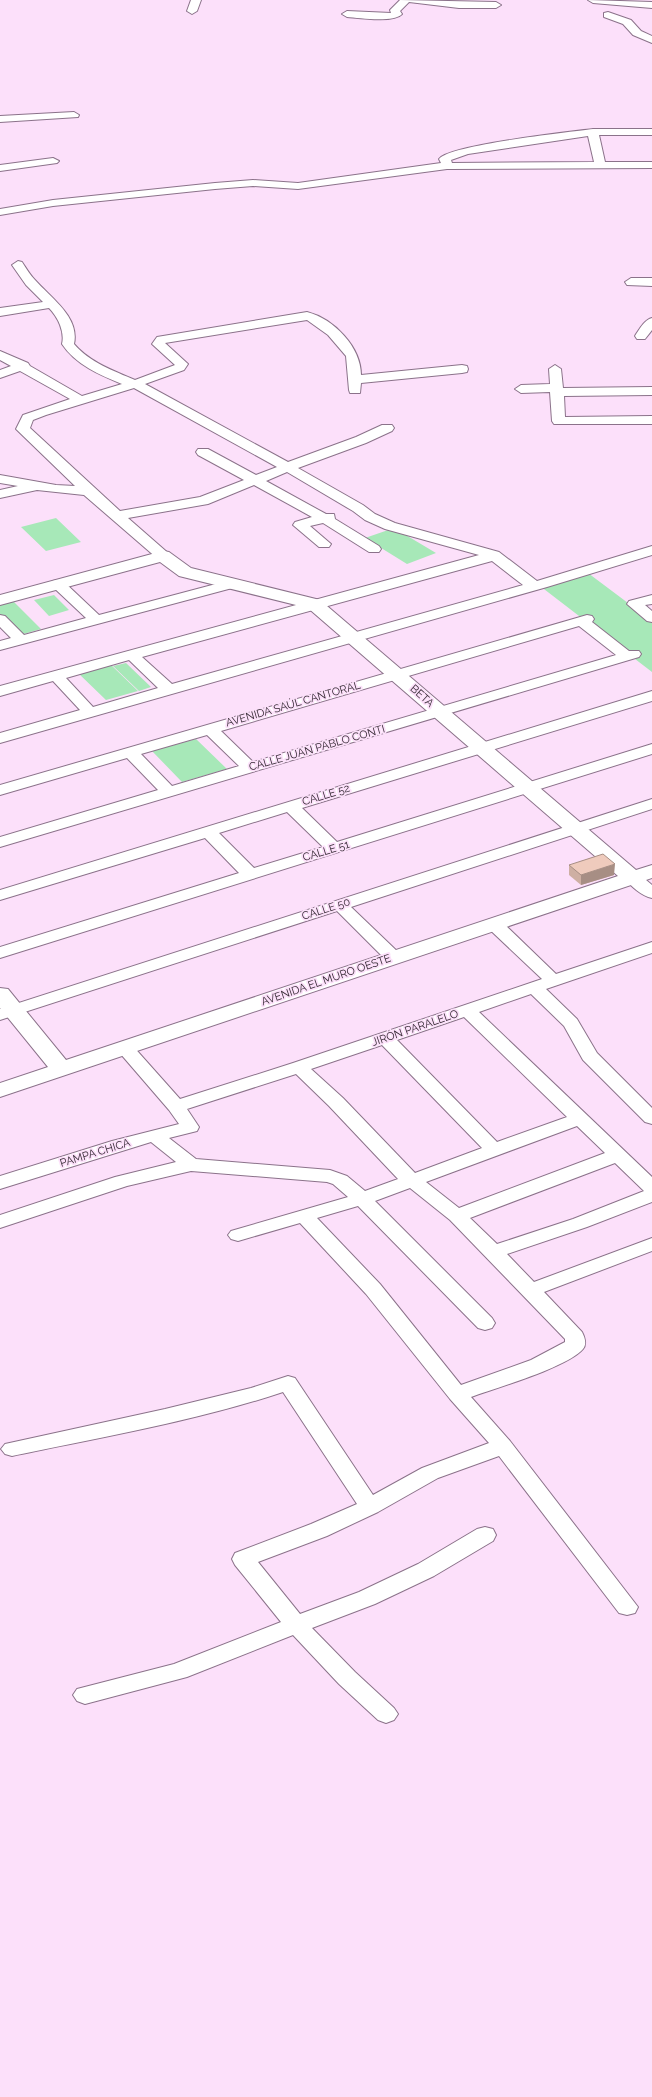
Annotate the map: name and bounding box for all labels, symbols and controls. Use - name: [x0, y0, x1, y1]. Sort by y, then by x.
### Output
- street label: AVENIDA SAÚL CANTORAL: [224, 677, 362, 729]
- street label: BETA: [407, 682, 437, 710]
- street label: CALLE JUAN PABLO CONTI: [248, 722, 386, 774]
- street label: CALLE 52: [301, 782, 352, 808]
- street label: CALLE 51: [301, 838, 351, 864]
- street label: CALLE 50: [300, 895, 352, 923]
- street label: AVENIDA EL MURO OESTE: [259, 952, 393, 1008]
- street label: JIRÓN PARALELO: [370, 1006, 460, 1049]
- street label: PAMPA CHICA: [58, 1136, 132, 1170]

